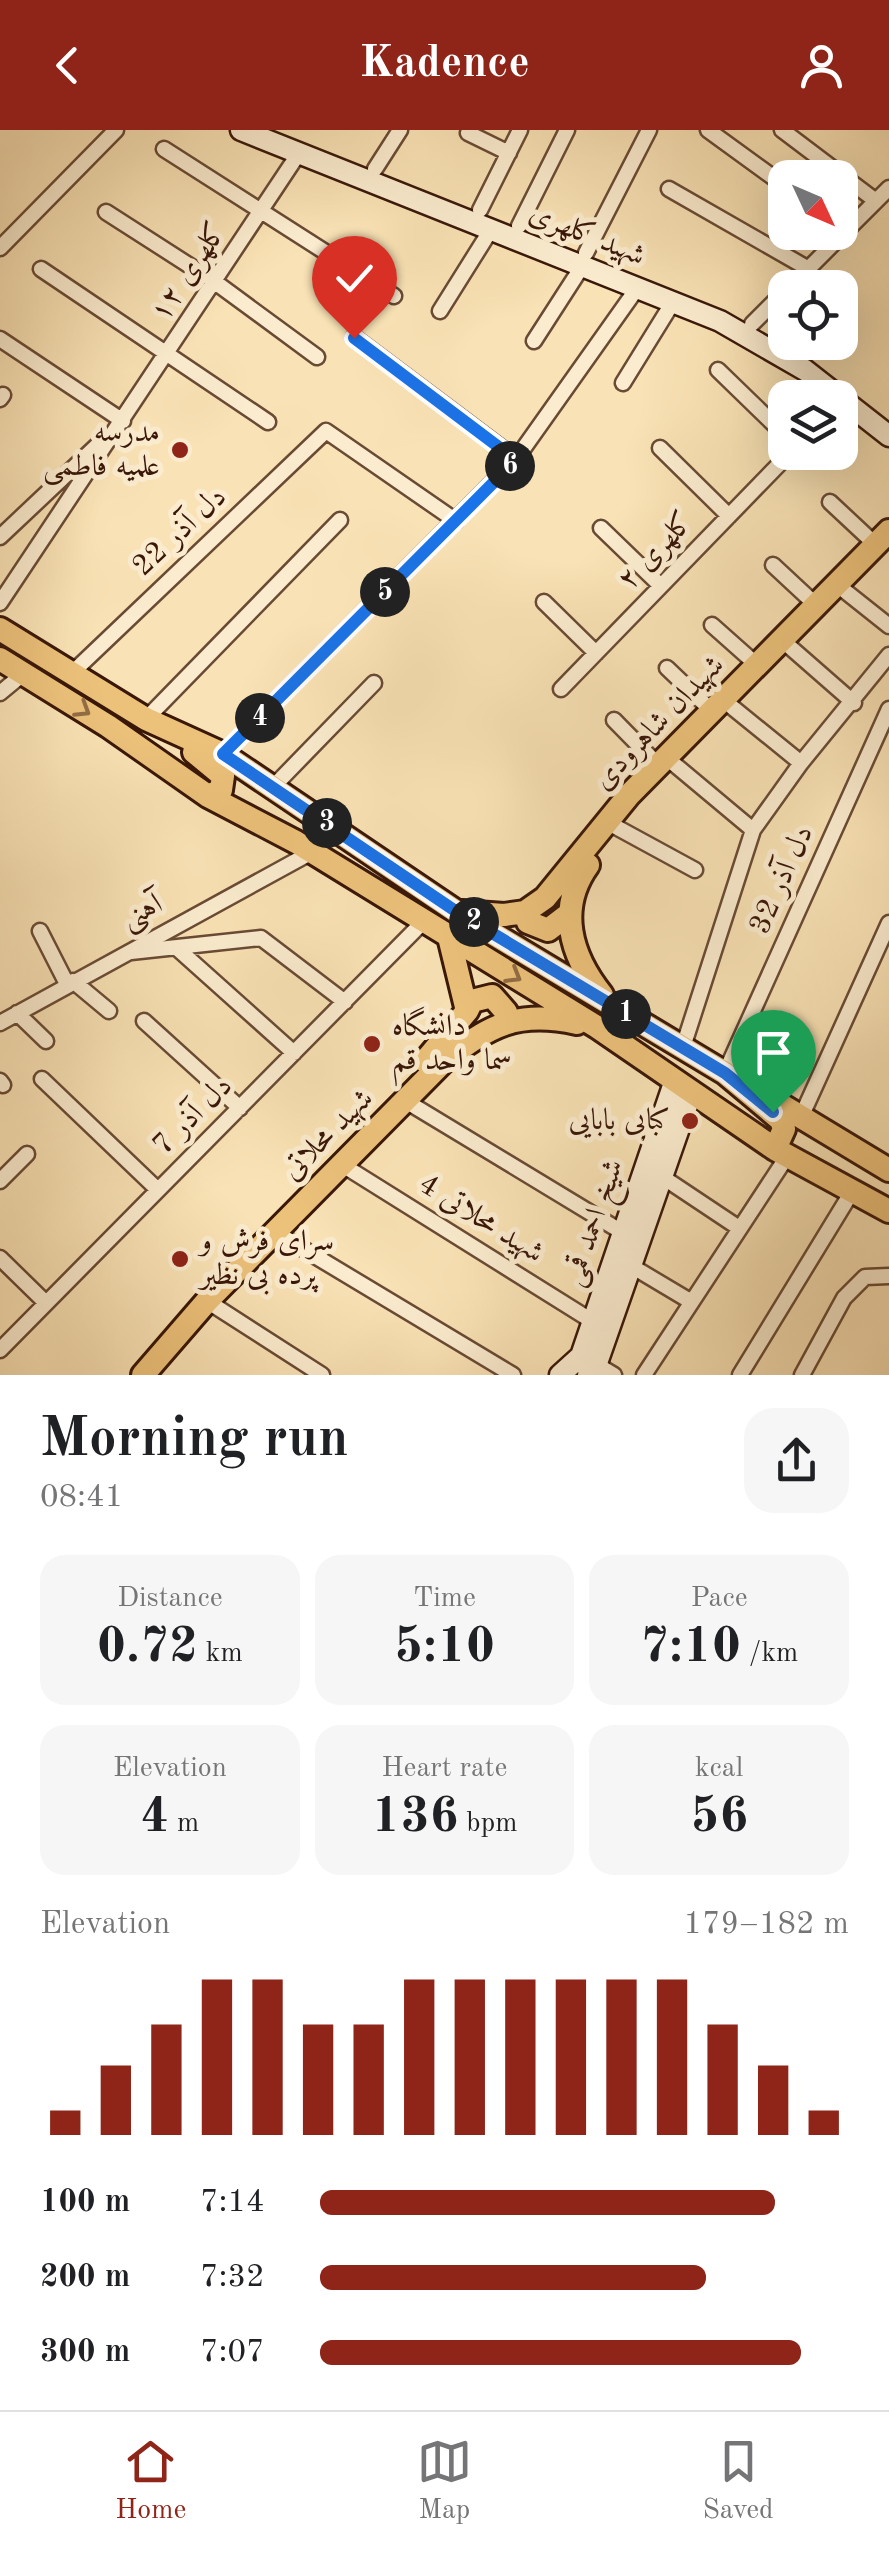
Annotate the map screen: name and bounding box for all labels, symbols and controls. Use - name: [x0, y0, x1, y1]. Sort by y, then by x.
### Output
- icon: back: [40, 38, 95, 93]
- icon: person: [794, 38, 849, 93]
- text: Kadence: [359, 42, 530, 87]
- north arrow: [768, 160, 858, 250]
- map controls: [768, 160, 858, 470]
- street label: شهید کلهری: [524, 197, 650, 274]
- street label: کلهری ۱۲: [144, 217, 234, 328]
- pin: [312, 236, 397, 339]
- icon: check: [327, 251, 382, 306]
- button: locate: [768, 270, 858, 360]
- button: layers: [768, 380, 858, 470]
- place label: مدرسه علمیه فاطمی: [43, 418, 160, 485]
- marker: مدرسه علمیه فاطمی: [169, 439, 191, 461]
- pin: 6: [485, 441, 535, 491]
- text: 6: [502, 452, 518, 480]
- street label: دل آذر 22: [124, 478, 232, 582]
- street label: کلهری ۲: [612, 506, 701, 597]
- pin: 5: [360, 567, 410, 617]
- text: 5: [377, 578, 393, 606]
- street label: شهیدان شاهرودی: [588, 650, 732, 797]
- pin: 4: [235, 693, 285, 743]
- one-way arrow: [72, 698, 90, 717]
- text: 4: [252, 704, 268, 732]
- pin: 3: [302, 798, 352, 848]
- text: 3: [319, 809, 335, 837]
- street label: دل آذر 32: [740, 819, 819, 939]
- street label: آهنی: [114, 883, 173, 939]
- pin: 2: [449, 897, 499, 947]
- text: 2: [466, 908, 482, 936]
- one-way arrow: [503, 964, 521, 983]
- pin: 1: [601, 989, 651, 1039]
- text: 1: [618, 1000, 634, 1028]
- place label: دانشگاه سما واحد قم: [392, 1006, 512, 1087]
- pin: [731, 1010, 816, 1113]
- icon: arrive: [746, 1025, 801, 1080]
- marker: دانشگاه سما واحد قم: [361, 1033, 383, 1055]
- street label: دل آذر 7: [144, 1067, 238, 1161]
- street label: شهید محلاتی: [277, 1084, 381, 1188]
- place label: کبابی بابایی: [569, 1106, 670, 1140]
- marker: کبابی بابایی: [679, 1110, 701, 1132]
- street label: شیخ احمد قمی: [557, 1155, 639, 1294]
- street label: شهید محلاتی 4: [412, 1169, 549, 1271]
- place label: سرای فرش و پرده بی نظیر: [197, 1227, 334, 1295]
- marker: سرای فرش و پرده بی نظیر: [169, 1248, 191, 1270]
- button: share: [744, 1408, 849, 1513]
- text: Morning run: [40, 1413, 349, 1468]
- text: 08:41: [40, 1482, 123, 1514]
- text: Distance: [117, 1585, 223, 1613]
- text: Time: [413, 1585, 476, 1613]
- text: Pace: [691, 1585, 748, 1613]
- text: 0.72: [97, 1623, 198, 1673]
- text: 5:10: [394, 1623, 495, 1673]
- text: 7:10: [640, 1623, 741, 1673]
- text: km: [198, 1640, 243, 1668]
- text: /km: [741, 1640, 798, 1668]
- text: Elevation: [113, 1755, 227, 1783]
- text: Heart rate: [382, 1755, 507, 1783]
- text: kcal: [695, 1755, 743, 1783]
- text: 4: [140, 1793, 169, 1843]
- text: 136: [372, 1793, 459, 1843]
- text: 56: [690, 1793, 748, 1843]
- text: m: [169, 1810, 199, 1838]
- text: bpm: [459, 1810, 517, 1838]
- text: Elevation: [40, 1909, 170, 1941]
- text: 179–182 m: [683, 1909, 849, 1941]
- text: 100 m: [40, 2187, 130, 2219]
- text: 7:14: [200, 2187, 265, 2219]
- text: 200 m: [40, 2262, 130, 2294]
- text: 7:32: [200, 2262, 265, 2294]
- text: 300 m: [40, 2337, 130, 2369]
- text: 7:07: [200, 2337, 265, 2369]
- tab: Home: [115, 2434, 186, 2529]
- tab: Map: [417, 2434, 472, 2529]
- tab: Saved: [702, 2434, 774, 2529]

